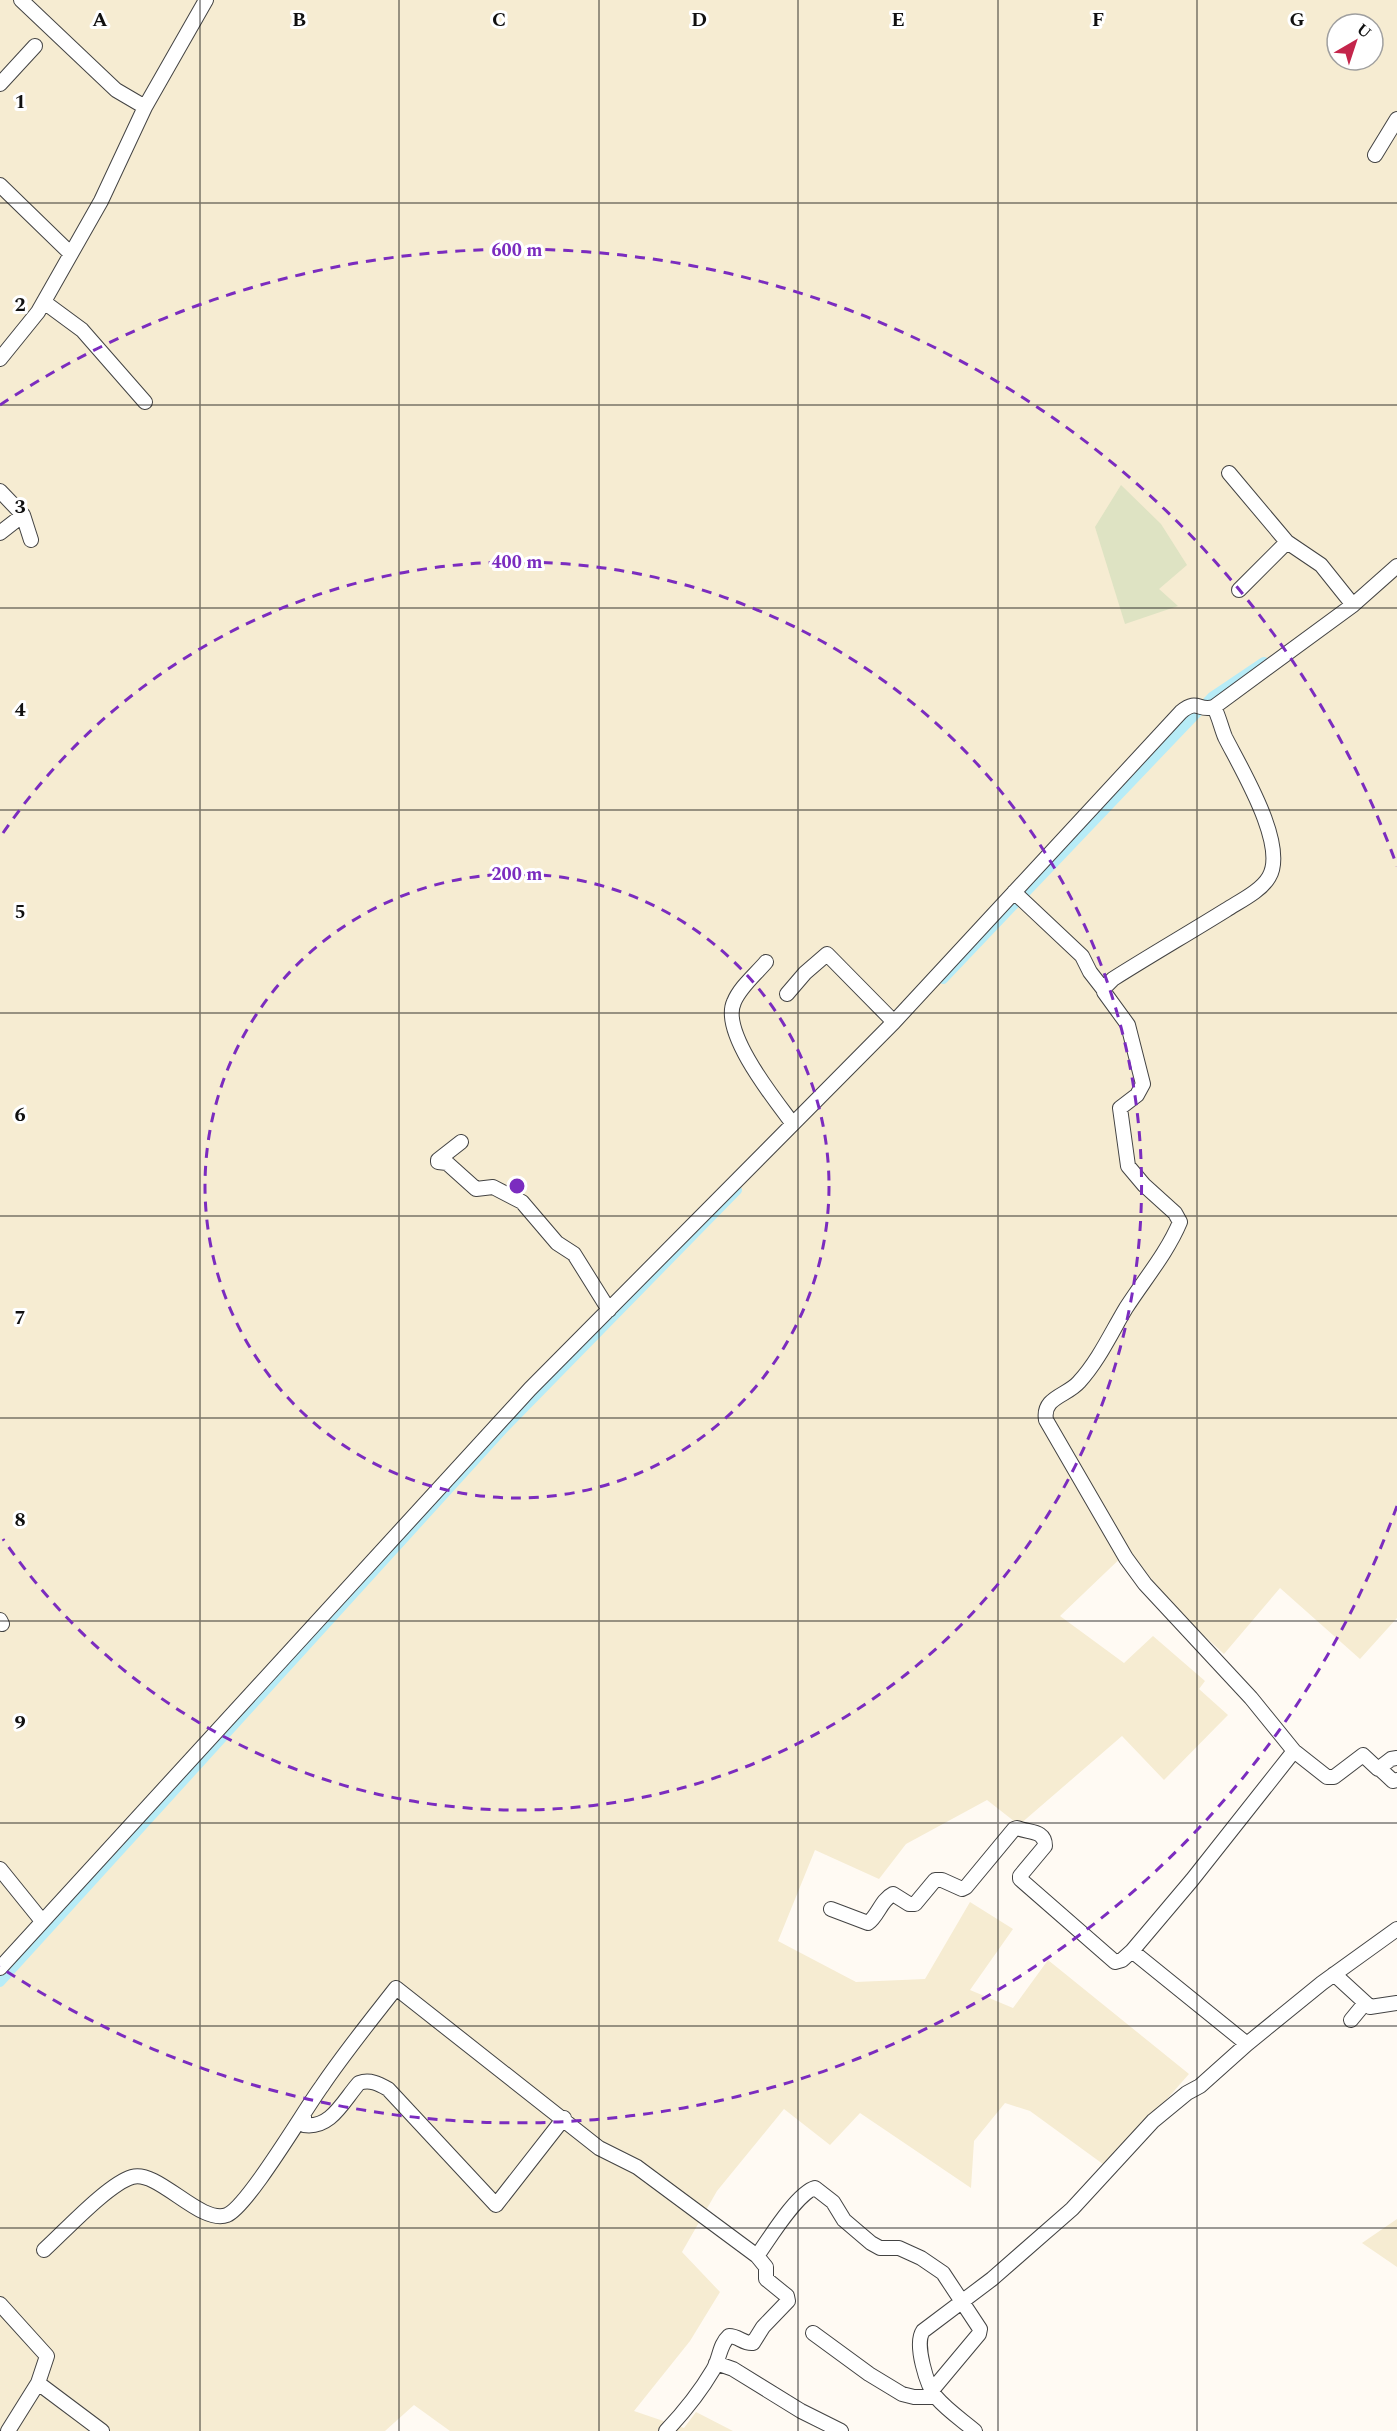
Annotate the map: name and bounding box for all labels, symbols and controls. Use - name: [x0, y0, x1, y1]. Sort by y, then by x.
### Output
- text: A: [92, 5, 108, 35]
- text: B: [292, 5, 306, 35]
- text: C: [492, 5, 506, 35]
- text: D: [691, 5, 707, 35]
- text: E: [891, 5, 905, 35]
- text: F: [1092, 5, 1104, 35]
- text: G: [1289, 5, 1305, 35]
- north arrow: [1325, 12, 1385, 72]
- text: U: [1351, 18, 1377, 45]
- text: 1: [14, 87, 26, 117]
- text: 600 m: [491, 237, 543, 264]
- text: 2: [14, 290, 26, 320]
- text: 3: [14, 492, 26, 522]
- text: 400 m: [491, 549, 543, 576]
- text: 4: [14, 695, 26, 725]
- text: 200 m: [491, 861, 543, 888]
- text: 5: [14, 897, 26, 927]
- text: 6: [14, 1100, 26, 1130]
- centre of rings: [507, 1176, 527, 1196]
- text: 7: [14, 1303, 26, 1333]
- text: 8: [14, 1505, 26, 1535]
- text: 9: [14, 1708, 26, 1738]

